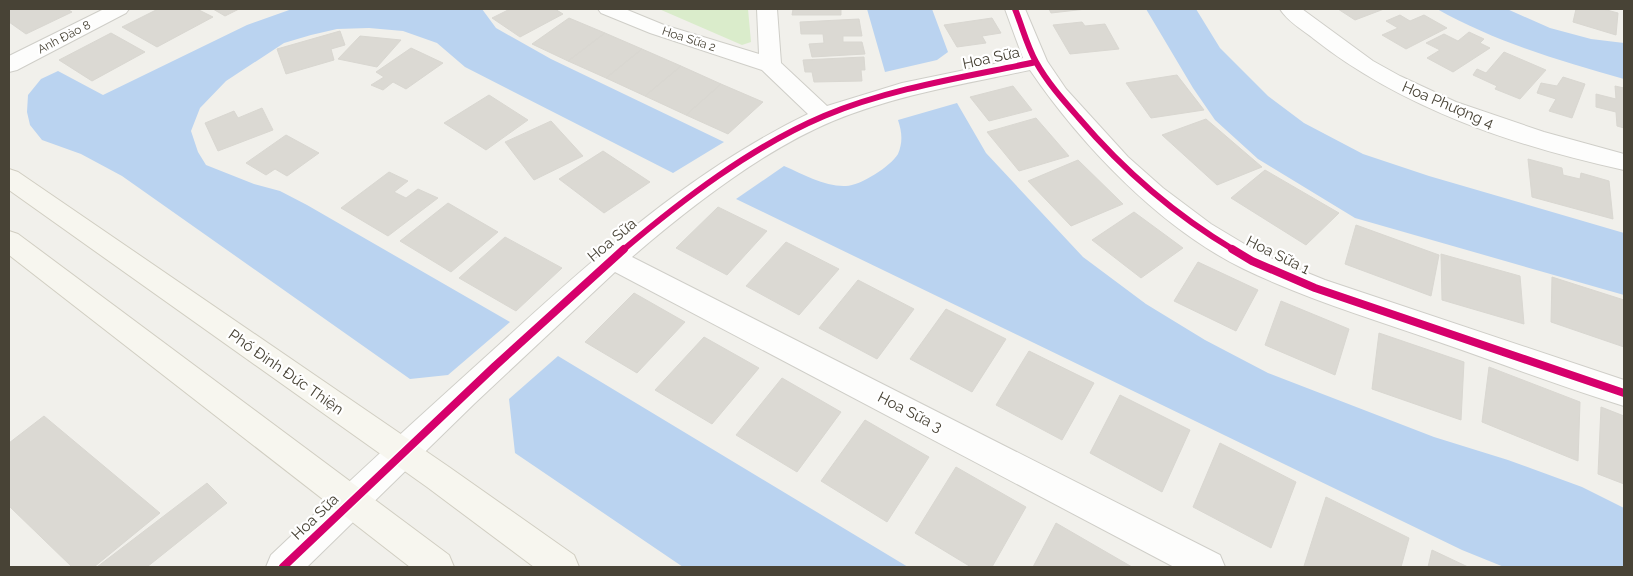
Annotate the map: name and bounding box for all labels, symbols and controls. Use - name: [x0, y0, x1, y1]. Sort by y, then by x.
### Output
- street label: Anh Đào 8: [35, 18, 93, 56]
- street label: Hoa Sữa 2: [660, 24, 718, 54]
- street label: Hoa Sữa: [961, 43, 1021, 73]
- street label: Hoa Phượng 4: [1399, 78, 1497, 132]
- street label: Hoa Sữa: [584, 214, 640, 266]
- street label: Hoa Sữa 1: [1243, 232, 1313, 278]
- street label: Phố Đinh Đức Thiện: [225, 326, 347, 418]
- street label: Hoa Sữa 3: [875, 388, 945, 436]
- street label: Hoa Sữa: [288, 490, 342, 544]

